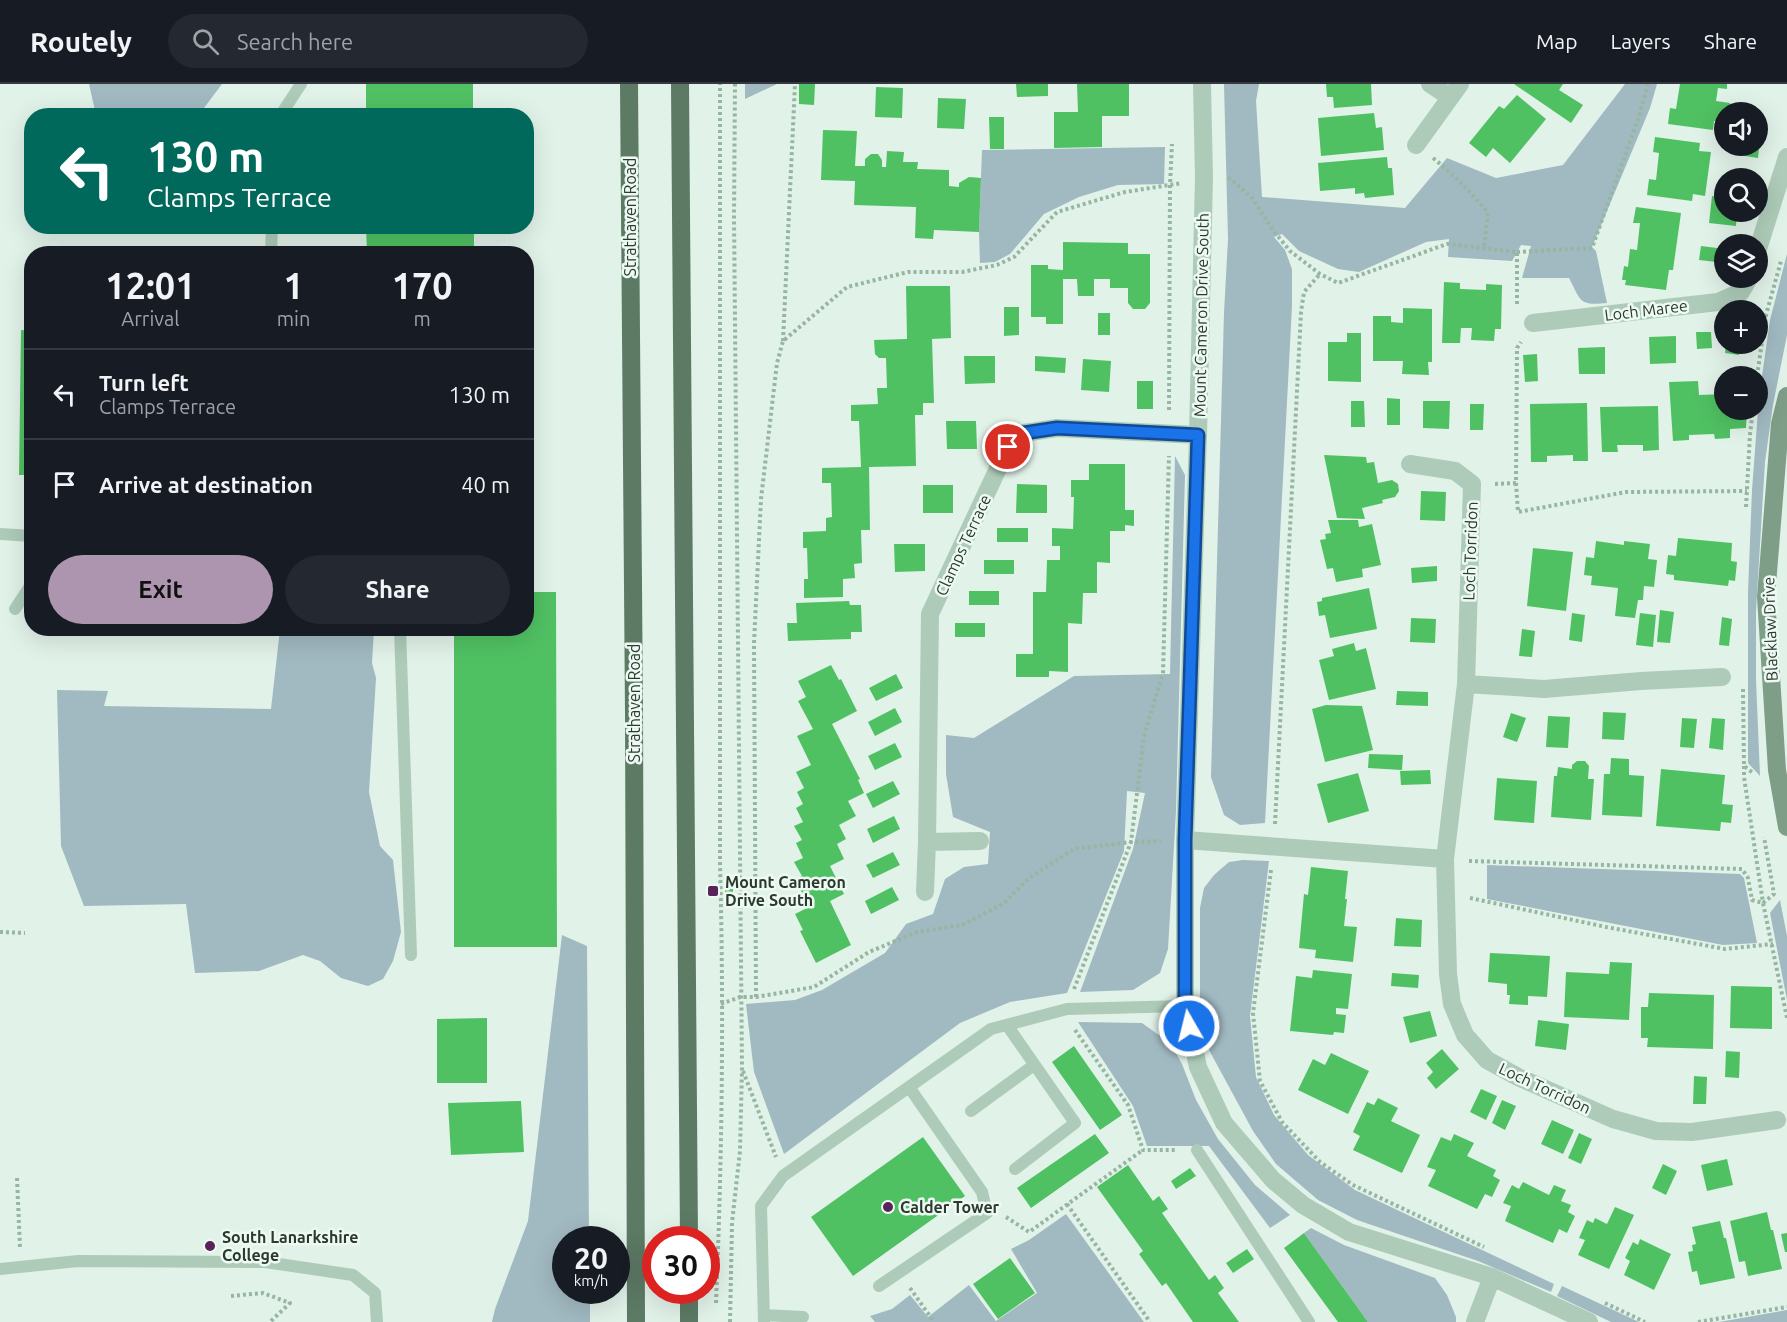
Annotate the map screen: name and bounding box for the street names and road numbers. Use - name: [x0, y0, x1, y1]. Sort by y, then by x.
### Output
- street label: Strathaven Road: [621, 158, 639, 276]
- street label: Mount Cameron Drive South: [1190, 213, 1212, 417]
- street label: Loch Maree: [1603, 296, 1689, 324]
- street label: Clamps Terrace: [932, 492, 994, 598]
- street label: Loch Torridon: [1459, 501, 1481, 601]
- street label: Blacklaw Drive: [1759, 576, 1781, 682]
- street label: Strathaven Road: [625, 644, 643, 762]
- street label: Loch Torridon: [1496, 1059, 1594, 1117]

